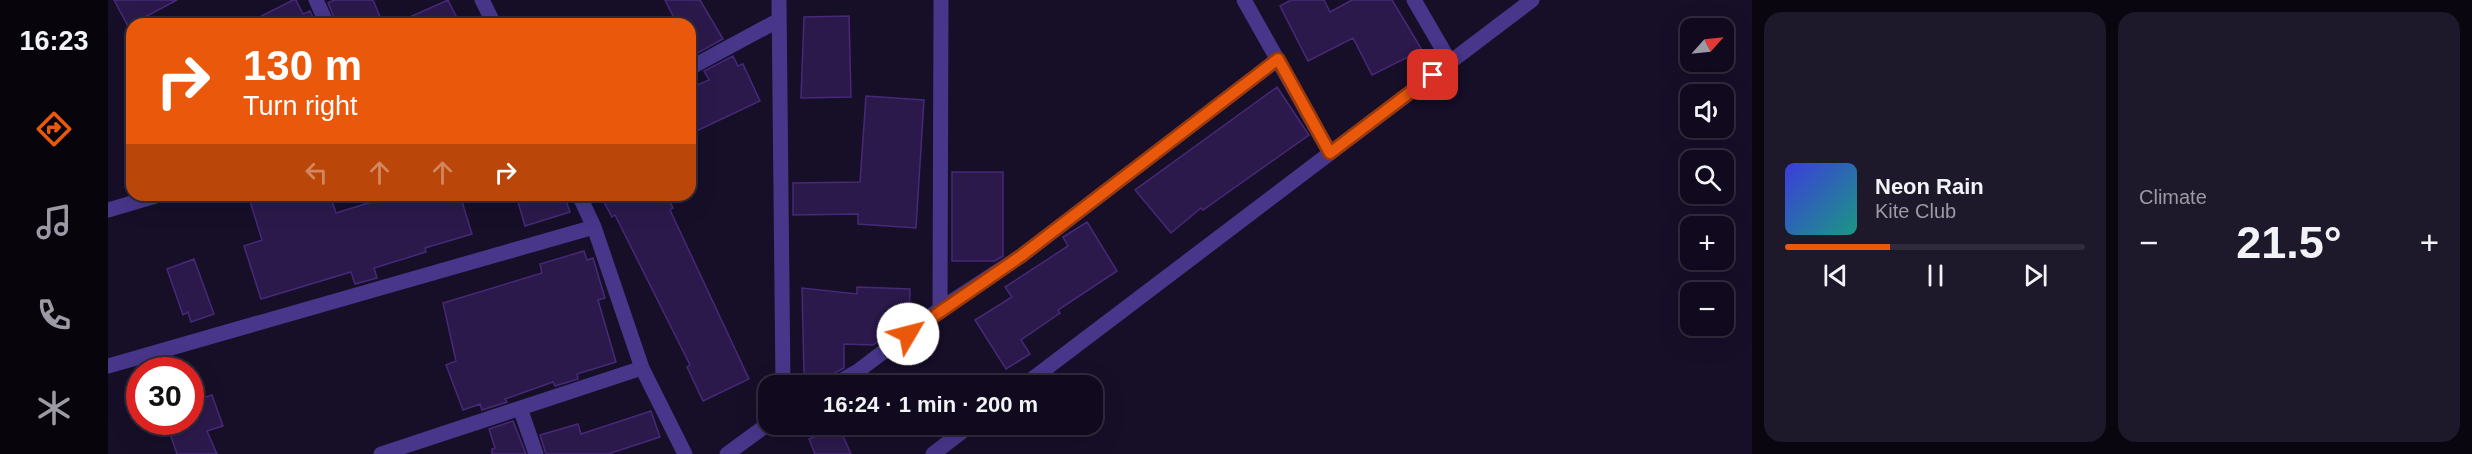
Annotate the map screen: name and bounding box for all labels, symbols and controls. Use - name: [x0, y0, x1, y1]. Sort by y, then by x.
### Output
- north arrow: [1680, 18, 1734, 72]
- map controls: [1680, 18, 1734, 336]
- text: 16:23: [19, 26, 89, 56]
- icon: right: [144, 42, 222, 120]
- text: 130 m: [243, 42, 362, 89]
- pin: [1407, 49, 1458, 100]
- icon: arrive: [1416, 58, 1449, 91]
- button: sound: [1680, 84, 1734, 138]
- text: Turn right: [243, 91, 358, 121]
- icon: directions: [33, 108, 75, 150]
- button: search: [1680, 150, 1734, 204]
- icon: left: [300, 156, 333, 189]
- icon: ahead: [363, 156, 396, 189]
- icon: ahead: [426, 156, 459, 189]
- icon: right: [489, 156, 522, 189]
- text: Neon Rain: [1875, 174, 1984, 199]
- text: Climate: [2139, 186, 2207, 208]
- text: Kite Club: [1875, 200, 1956, 222]
- icon: music: [33, 201, 75, 243]
- button: +: [1680, 216, 1734, 270]
- text: 21.5°: [2236, 217, 2342, 268]
- text: −: [2139, 224, 2158, 261]
- text: +: [2420, 224, 2439, 261]
- icon: previous: [1819, 259, 1852, 292]
- icon: pause: [1919, 259, 1952, 292]
- icon: next: [2019, 259, 2052, 292]
- button: −: [1680, 282, 1734, 336]
- icon: phone: [33, 294, 75, 336]
- position arrow: [876, 302, 940, 366]
- speed limit sign: 30: [126, 357, 204, 435]
- icon: climate: [33, 387, 75, 429]
- text: 16:24 · 1 min · 200 m: [823, 392, 1038, 417]

